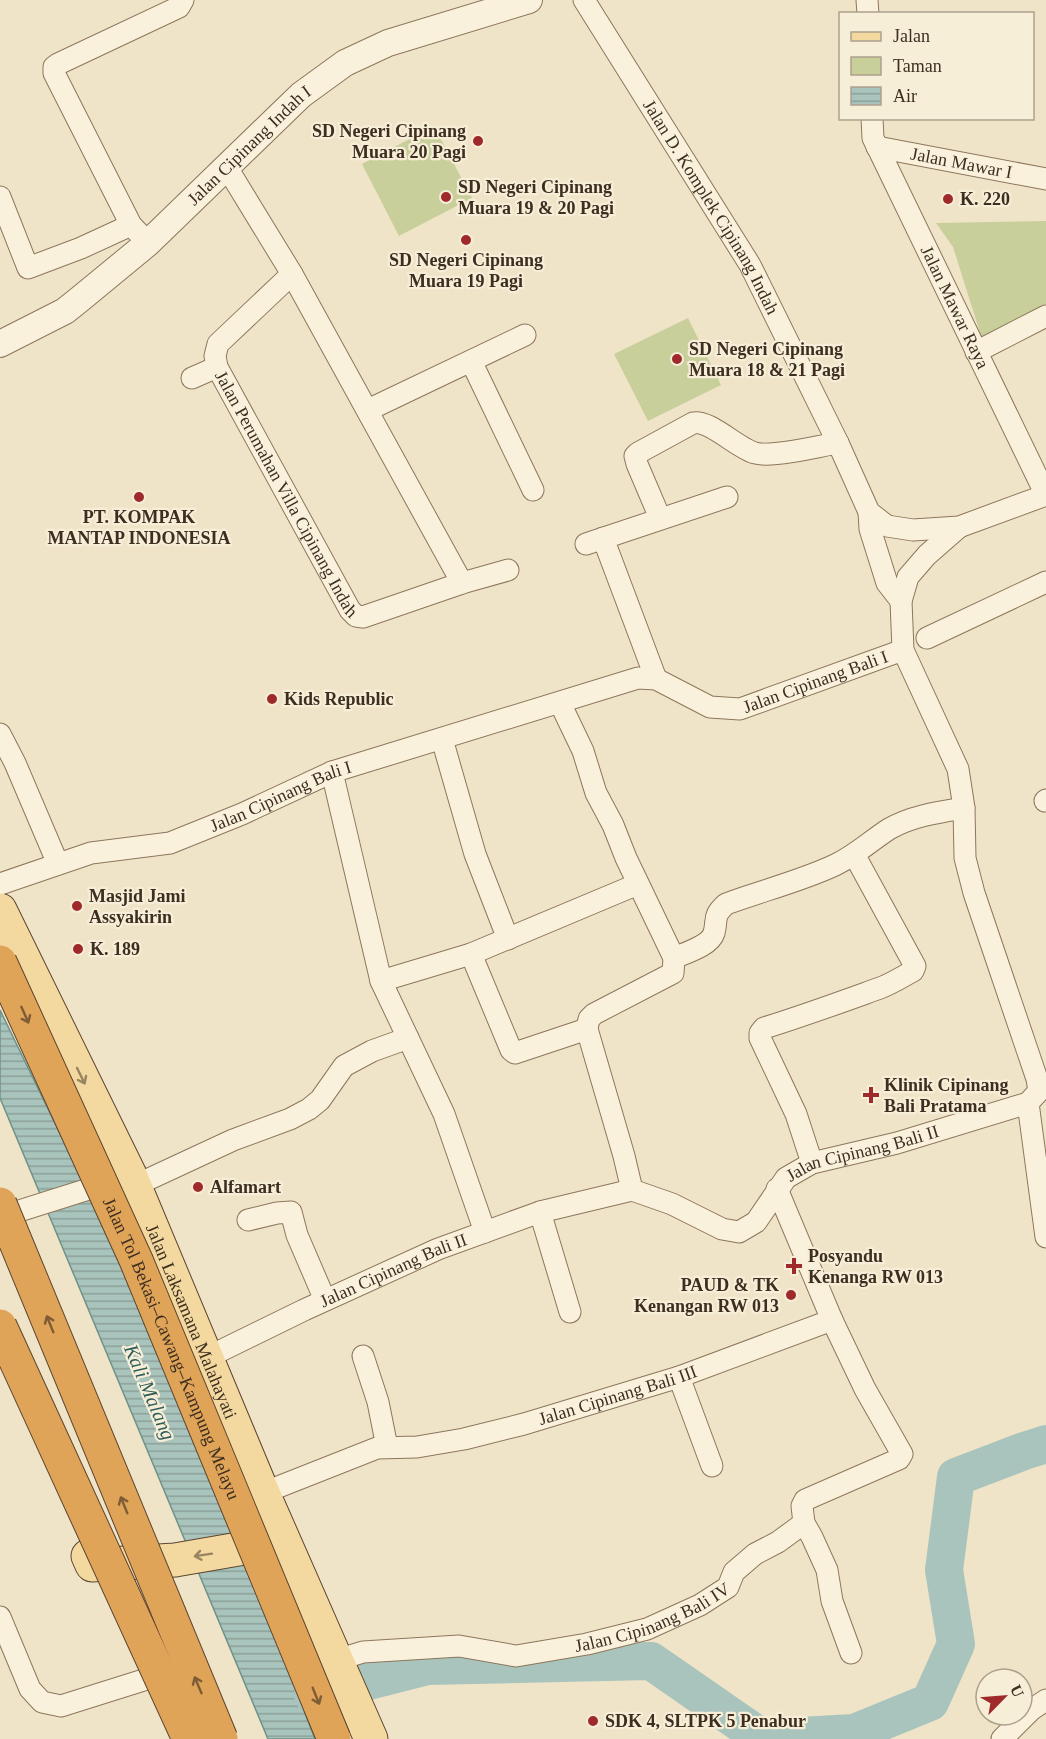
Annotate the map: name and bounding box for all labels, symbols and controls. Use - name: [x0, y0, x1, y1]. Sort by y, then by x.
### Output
- legend: [839, 12, 1034, 120]
- text: Jalan: [893, 26, 930, 46]
- text: Taman: [893, 56, 942, 76]
- street label: Jalan Cipinang Indah I: [183, 81, 315, 209]
- text: Air: [893, 86, 917, 106]
- street label: Jalan D. Komplek Cipinang Indah: [639, 96, 783, 317]
- place label: SD Negeri Cipinang Muara 20 Pagi: [312, 121, 466, 162]
- marker: SD Negeri Cipinang Muara 20 Pagi: [471, 134, 485, 148]
- street label: Jalan Mawar I: [909, 144, 1014, 182]
- place label: SD Negeri Cipinang Muara 19 & 20 Pagi: [458, 177, 614, 218]
- place label: K. 220: [960, 189, 1010, 209]
- marker: SD Negeri Cipinang Muara 19 & 20 Pagi: [439, 190, 453, 204]
- marker: K. 220: [941, 192, 955, 206]
- marker: SD Negeri Cipinang Muara 19 Pagi: [459, 233, 473, 247]
- street label: Jalan Mawar Raya: [917, 242, 993, 372]
- place label: SD Negeri Cipinang Muara 19 Pagi: [389, 250, 543, 291]
- place label: SD Negeri Cipinang Muara 18 & 21 Pagi: [689, 339, 845, 380]
- marker: SD Negeri Cipinang Muara 18 & 21 Pagi: [670, 352, 684, 366]
- street label: Jalan Perumahan Villa Cipinang Indah: [211, 367, 362, 622]
- marker: PT. KOMPAK MANTAP INDONESIA: [132, 490, 146, 504]
- place label: PT. KOMPAK MANTAP INDONESIA: [47, 507, 231, 548]
- street label: Jalan Cipinang Bali I: [740, 646, 891, 717]
- place label: Kids Republic: [284, 689, 394, 709]
- marker: Kids Republic: [265, 692, 279, 706]
- street label: Jalan Cipinang Bali I: [207, 757, 354, 836]
- place label: Masjid Jami Assyakirin: [89, 886, 186, 927]
- marker: Masjid Jami Assyakirin: [70, 899, 84, 913]
- place label: K. 189: [90, 939, 140, 959]
- marker: K. 189: [71, 942, 85, 956]
- one-way arrow: [20, 1005, 31, 1023]
- one-way arrow: [75, 1067, 87, 1084]
- place label: Klinik Cipinang Bali Pratama: [884, 1075, 1009, 1116]
- marker: Klinik Cipinang Bali Pratama: [862, 1086, 880, 1104]
- street label: Jalan Cipinang Bali II: [782, 1121, 941, 1186]
- place label: Alfamart: [210, 1177, 281, 1197]
- marker: Alfamart: [191, 1180, 205, 1194]
- street label: Jalan Tol Bekasi–Cawang–Kampung Melayu: [99, 1194, 244, 1503]
- street label: Jalan Laksamana Malahayati: [142, 1221, 241, 1422]
- street label: Jalan Cipinang Bali II: [317, 1229, 470, 1311]
- place label: Posyandu Kenanga RW 013: [808, 1246, 943, 1287]
- marker: Posyandu Kenanga RW 013: [785, 1257, 803, 1275]
- place label: PAUD & TK Kenangan RW 013: [634, 1275, 779, 1316]
- marker: PAUD & TK Kenangan RW 013: [784, 1288, 798, 1302]
- one-way arrow: [44, 1316, 55, 1334]
- water label: Kali Malang: [119, 1340, 180, 1443]
- street label: Jalan Cipinang Bali III: [536, 1361, 700, 1429]
- one-way arrow: [118, 1496, 129, 1515]
- one-way arrow: [193, 1550, 213, 1561]
- street label: Jalan Cipinang Bali IV: [573, 1578, 734, 1656]
- north arrow: [974, 1667, 1034, 1727]
- one-way arrow: [192, 1676, 203, 1695]
- text: U: [1007, 1682, 1027, 1700]
- one-way arrow: [311, 1686, 322, 1705]
- place label: SDK 4, SLTPK 5 Penabur: [605, 1711, 806, 1731]
- marker: SDK 4, SLTPK 5 Penabur: [586, 1714, 600, 1728]

